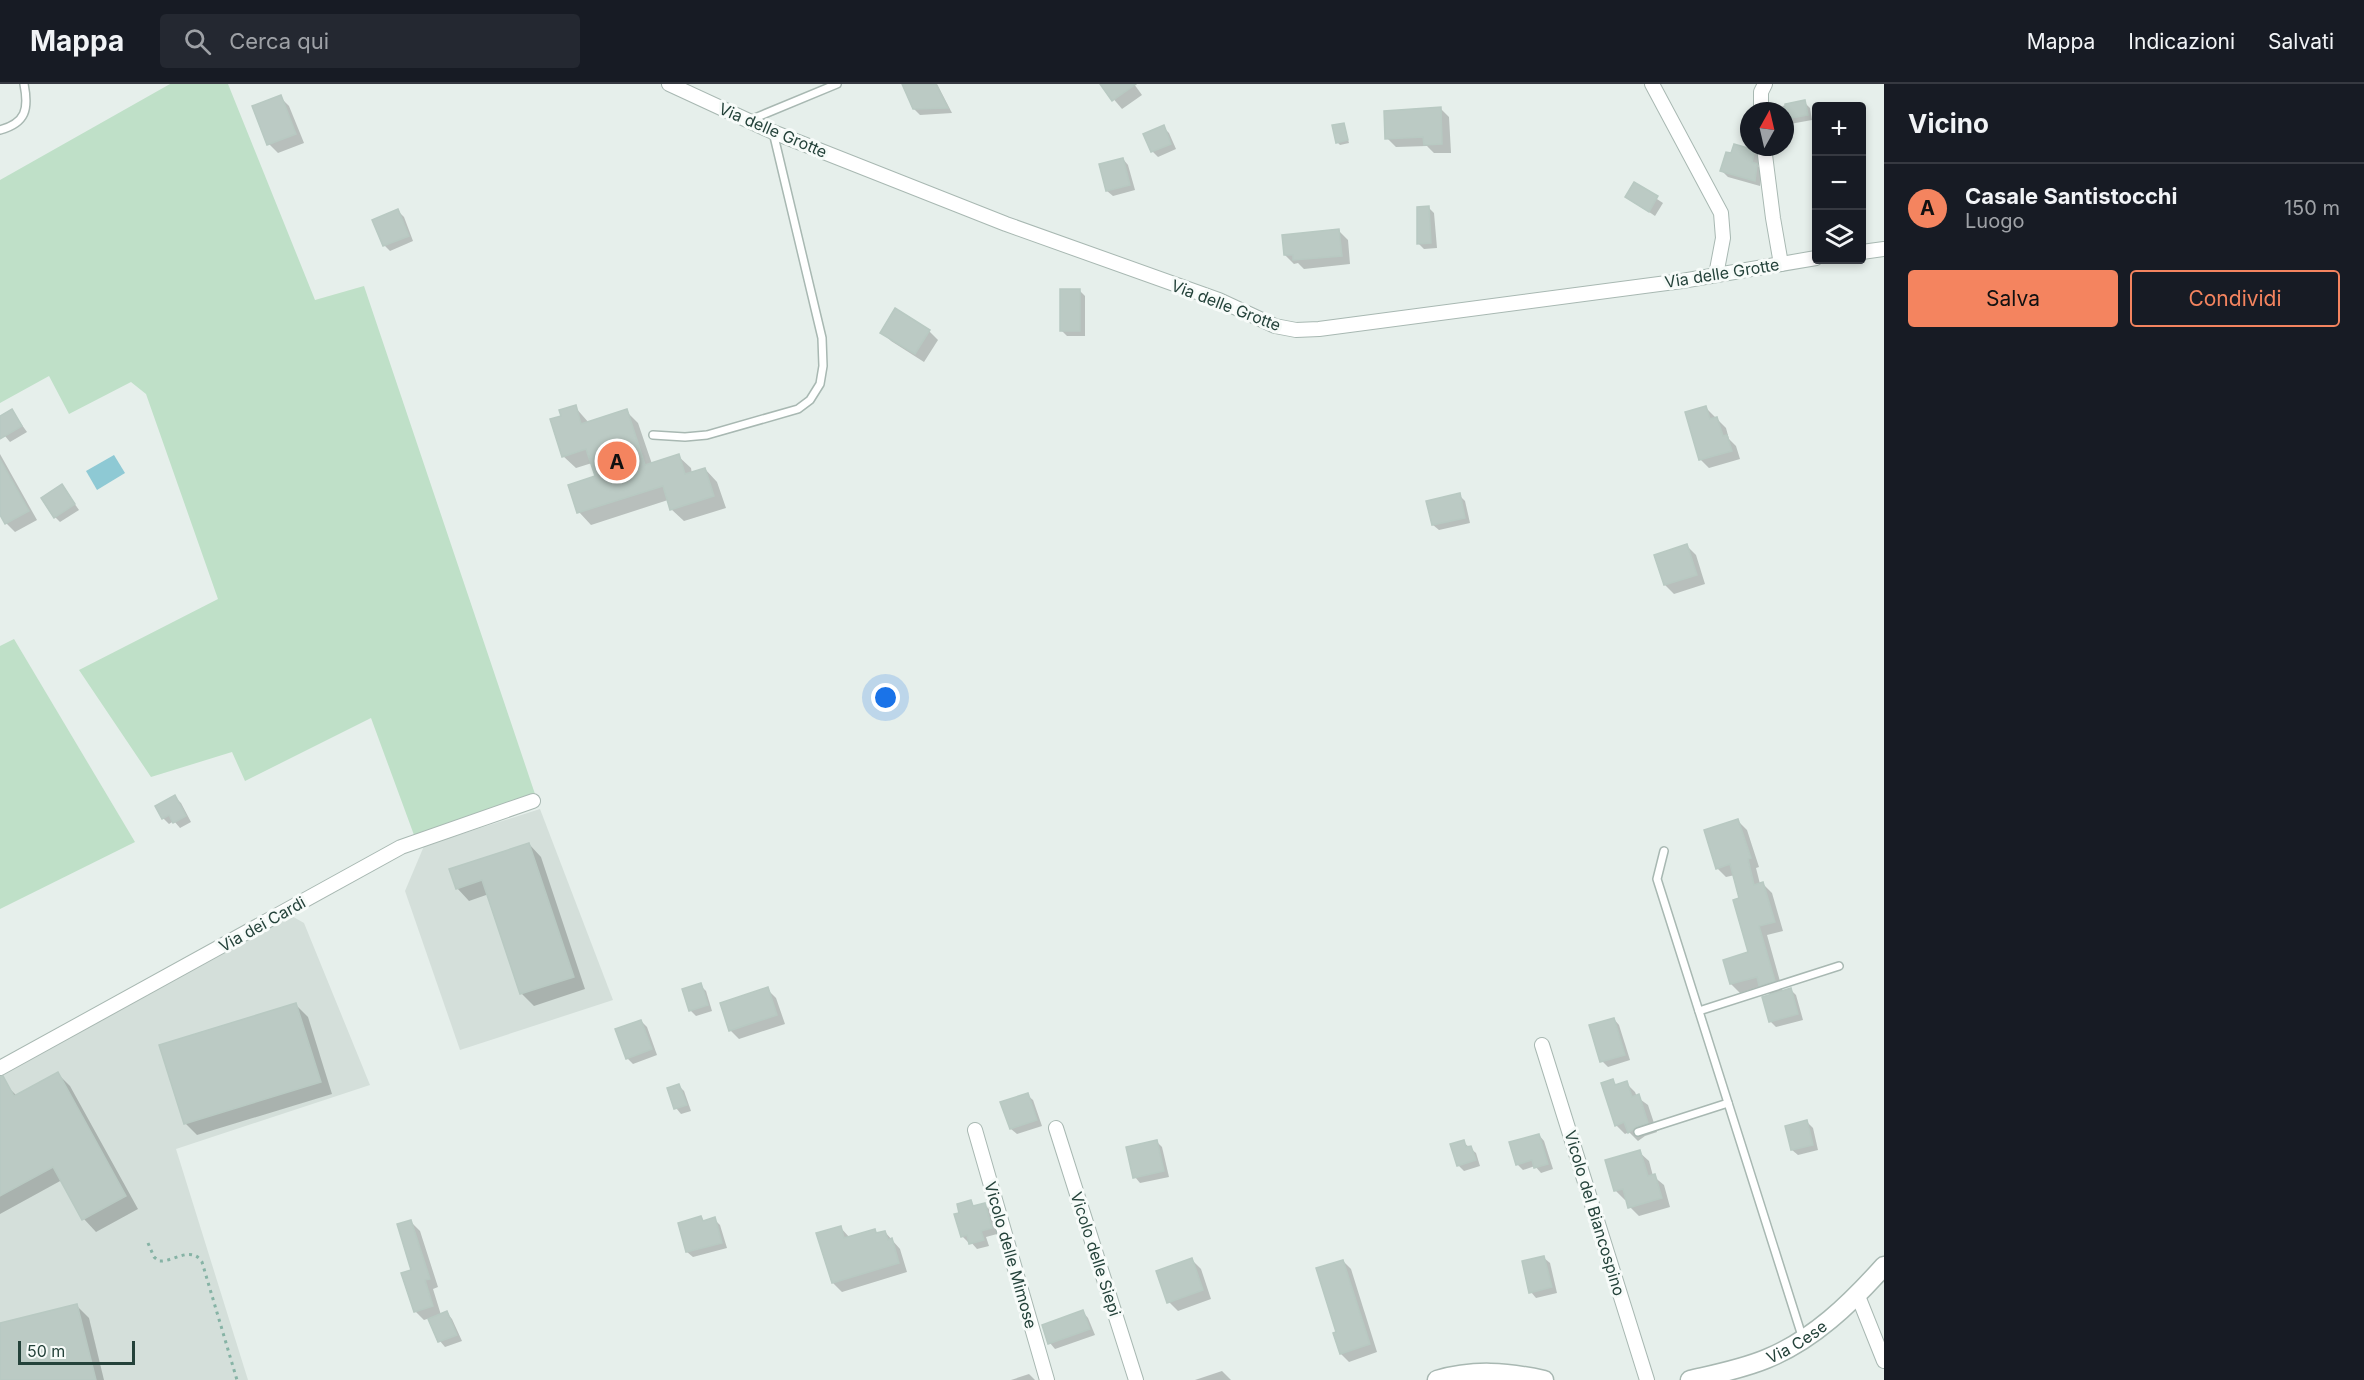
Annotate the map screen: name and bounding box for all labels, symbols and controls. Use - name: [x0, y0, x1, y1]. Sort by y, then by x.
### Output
- search box: [160, 14, 580, 68]
- text: Mappa: [30, 24, 124, 58]
- icon: search: [181, 25, 214, 58]
- text: Cerca qui: [229, 28, 329, 54]
- text: Mappa: [2027, 29, 2095, 54]
- text: Indicazioni: [2128, 29, 2235, 54]
- text: Salvati: [2268, 29, 2334, 54]
- street label: Via delle Grotte: [716, 98, 830, 162]
- north arrow: [1740, 102, 1794, 156]
- map controls: [1812, 102, 1866, 264]
- button: +: [1812, 102, 1866, 156]
- text: Vicino: [1908, 108, 1989, 139]
- button: −: [1812, 156, 1866, 210]
- text: Casale Santistocchi: [1965, 183, 2178, 209]
- text: A: [1920, 196, 1935, 220]
- text: 150 m: [2284, 196, 2340, 220]
- text: Luogo: [1965, 209, 2024, 233]
- button: layers: [1812, 210, 1866, 264]
- street label: Via delle Grotte: [1663, 254, 1781, 292]
- button: Salva: [1908, 270, 2118, 327]
- button: Condividi: [2130, 270, 2340, 327]
- street label: Via delle Grotte: [1168, 275, 1284, 335]
- pin: A: [598, 438, 636, 484]
- your location: [871, 683, 900, 712]
- street label: Via dei Cardi: [215, 892, 309, 956]
- street label: Vicolo del Biancospino: [1560, 1128, 1630, 1298]
- street label: Vicolo delle Mimose: [980, 1179, 1042, 1331]
- street label: Vicolo delle Siepi: [1066, 1189, 1126, 1319]
- street label: Via Cese: [1763, 1316, 1831, 1368]
- scale bar: [18, 1338, 135, 1366]
- text: 50 m: [27, 1341, 65, 1361]

